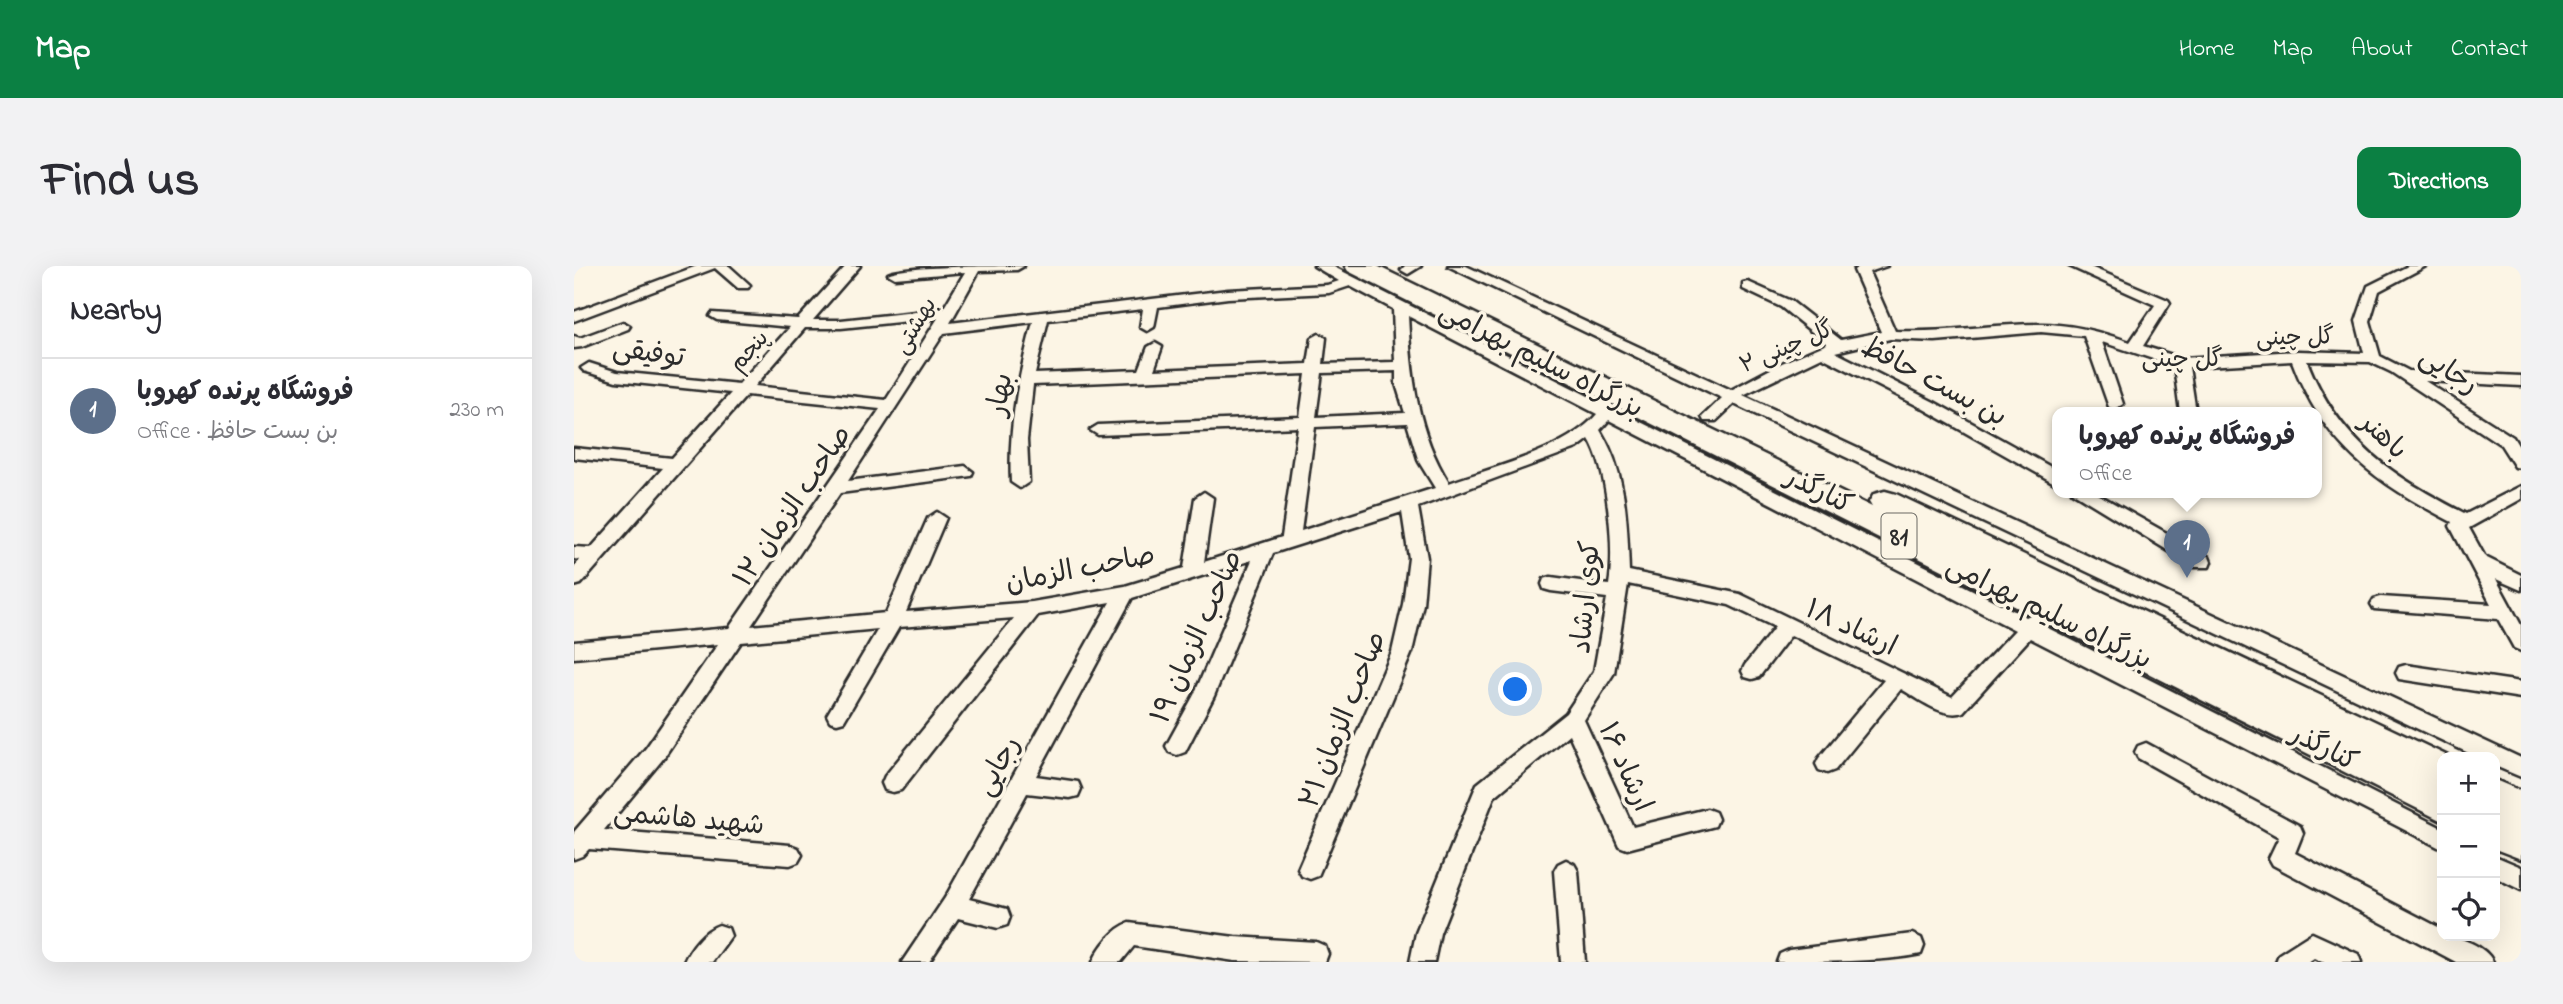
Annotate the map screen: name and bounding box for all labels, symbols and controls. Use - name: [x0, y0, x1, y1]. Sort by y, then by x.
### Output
- text: Map: [35, 25, 91, 73]
- text: Home: [2179, 32, 2235, 67]
- text: Map: [2273, 32, 2313, 67]
- text: About: [2351, 32, 2413, 67]
- text: Contact: [2451, 32, 2528, 67]
- text: Find us: [42, 146, 199, 218]
- button: Directions: [2357, 147, 2521, 218]
- text: Nearby: [70, 290, 162, 334]
- street label: بهشتی: [886, 291, 946, 361]
- street label: بزرگراه سلیم بهرامی: [1431, 292, 1650, 430]
- street label: گل چینی ۲: [1735, 314, 1839, 383]
- street label: گل چینی: [2256, 321, 2334, 356]
- street label: پنجم: [722, 323, 778, 380]
- street label: بن بست حافظ: [1853, 327, 2014, 439]
- street label: توفیقی: [610, 329, 688, 380]
- street label: رجایی: [2410, 337, 2486, 406]
- district label: گل چینی: [2141, 343, 2223, 378]
- street label: بهار: [977, 370, 1025, 421]
- text: فروشگاه پرنده کهروبا: [137, 374, 354, 412]
- text: 1: [89, 394, 97, 427]
- text: 230 m: [450, 394, 504, 427]
- street label: باهنر: [2348, 403, 2416, 470]
- popup: [2052, 407, 2322, 498]
- text: Office · بن بست حافظ: [137, 416, 338, 449]
- street label: صاحب الزمان ۱۲: [724, 418, 863, 596]
- text: فروشگاه پرنده کهروبا: [2079, 419, 2295, 457]
- street label: کنارگذر: [1776, 457, 1860, 527]
- text: Office: [2079, 458, 2132, 491]
- road number: 81: [1882, 513, 1916, 558]
- pin: 1: [2164, 520, 2210, 578]
- street label: صاحب الزمان: [1002, 536, 1159, 605]
- street label: کوی ارشاد: [1562, 539, 1613, 656]
- street label: صاحب الزمان ۱۹: [1142, 544, 1255, 731]
- street label: بزرگراه سلیم بهرامی: [1939, 547, 2158, 682]
- street label: ارشاد ۱۸: [1798, 590, 1903, 668]
- street label: صاحب الزمان ۲۱: [1290, 626, 1398, 815]
- your location: [1498, 672, 1532, 706]
- street label: کنارگذر: [2281, 714, 2365, 784]
- street label: ارشاد ۱۶: [1586, 716, 1662, 819]
- street label: رجایی: [966, 729, 1032, 804]
- map controls: [2437, 752, 2500, 941]
- button: +: [2437, 752, 2500, 815]
- street label: شهید هاشمی: [611, 793, 766, 848]
- button: −: [2437, 815, 2500, 878]
- button: locate: [2437, 878, 2500, 941]

